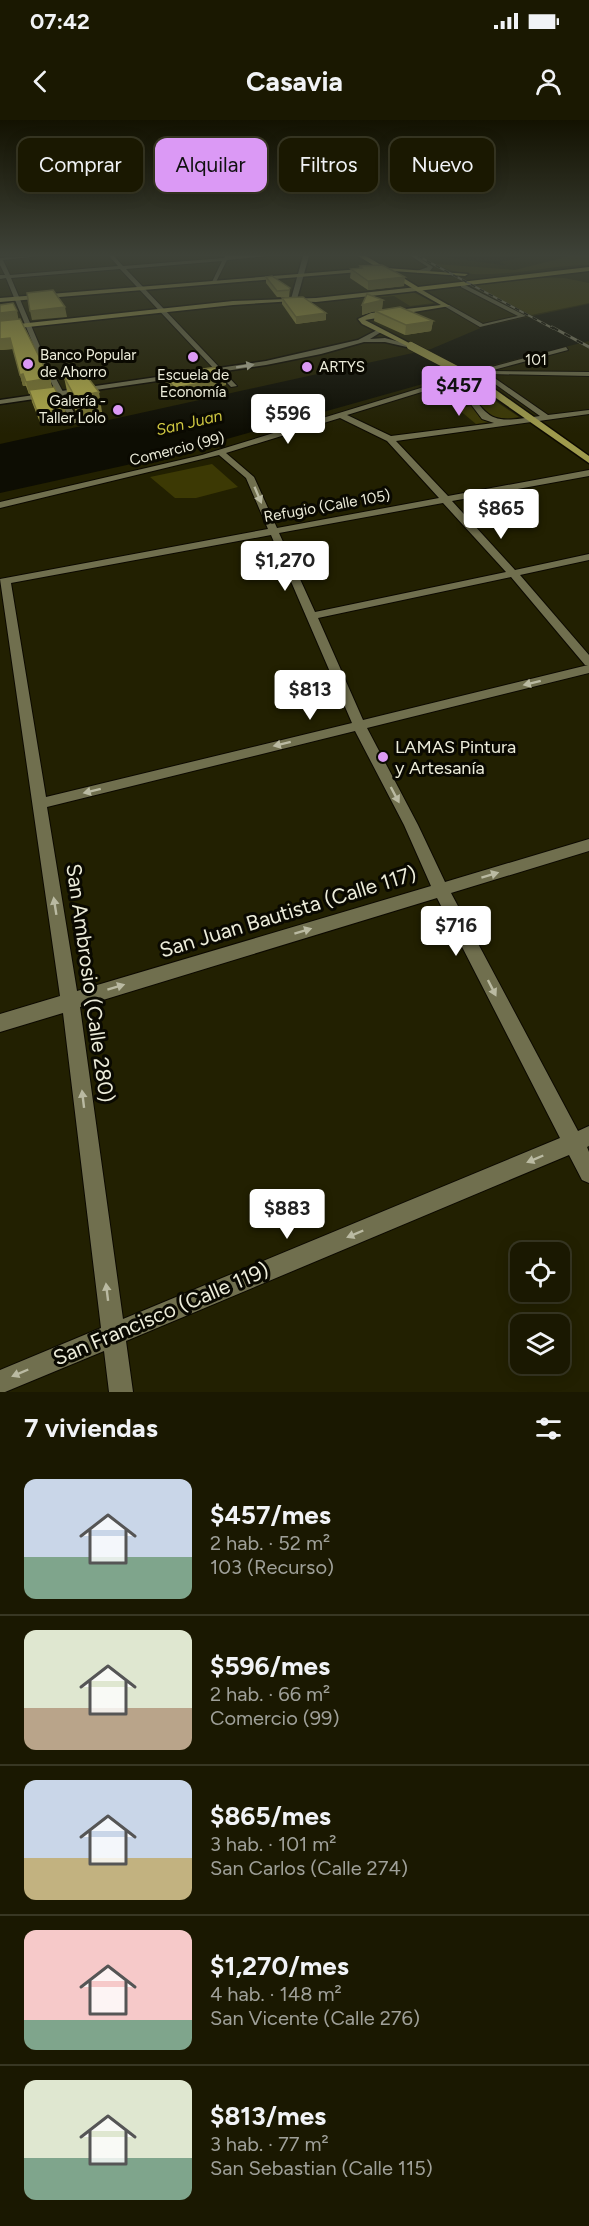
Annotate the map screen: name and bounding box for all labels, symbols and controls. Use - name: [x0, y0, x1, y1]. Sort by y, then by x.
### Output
- text: 07:42: [30, 8, 90, 35]
- icon: back: [24, 65, 57, 98]
- text: Casavia: [246, 65, 343, 98]
- icon: person: [532, 65, 565, 98]
- chip: Comprar: [18, 138, 143, 192]
- chip: Alquilar: [155, 138, 267, 192]
- chip: Filtros: [279, 138, 378, 192]
- chip: Nuevo: [390, 138, 494, 192]
- place label: Banco Popular de Ahorro: [40, 346, 136, 381]
- marker: Escuela de Economía: [186, 350, 200, 364]
- street label: 101: [525, 351, 547, 369]
- marker: Banco Popular de Ahorro: [21, 357, 35, 371]
- place label: ARTYS: [319, 358, 365, 376]
- marker: ARTYS: [300, 360, 314, 374]
- one-way arrow: [236, 361, 255, 370]
- place label: Escuela de Economía: [157, 366, 229, 401]
- pin: $457: [423, 366, 495, 417]
- text: $457: [436, 373, 482, 397]
- place label: Galería - Taller Lolo: [39, 392, 106, 427]
- pin: $596: [252, 394, 324, 445]
- text: $596: [265, 401, 311, 425]
- marker: Galería - Taller Lolo: [111, 403, 125, 417]
- water label: San Juan: [154, 406, 224, 439]
- street label: Comercio (99): [128, 429, 226, 469]
- one-way arrow: [254, 486, 263, 504]
- street label: Refugio (Calle 105): [262, 486, 392, 526]
- pin: $865: [465, 489, 537, 540]
- text: $865: [478, 496, 524, 520]
- pin: $1,270: [236, 541, 334, 592]
- text: $1,270: [255, 548, 315, 572]
- pin: $813: [274, 670, 346, 721]
- text: $813: [289, 677, 331, 701]
- one-way arrow: [523, 678, 541, 688]
- place label: LAMAS Pintura y Artesanía: [395, 736, 516, 779]
- one-way arrow: [272, 739, 291, 749]
- marker: LAMAS Pintura y Artesanía: [376, 750, 390, 764]
- one-way arrow: [83, 786, 101, 796]
- one-way arrow: [391, 787, 400, 804]
- street label: San Juan Bautista (Calle 117): [156, 860, 419, 963]
- street label: San Ambrosio (Calle 280): [61, 862, 120, 1104]
- one-way arrow: [481, 870, 499, 879]
- one-way arrow: [50, 896, 59, 915]
- pin: $716: [420, 906, 492, 957]
- text: $716: [435, 913, 477, 937]
- one-way arrow: [294, 926, 312, 935]
- one-way arrow: [487, 980, 497, 997]
- one-way arrow: [107, 982, 125, 991]
- one-way arrow: [78, 1089, 87, 1108]
- one-way arrow: [526, 1155, 544, 1164]
- pin: $883: [251, 1189, 323, 1240]
- text: $883: [264, 1196, 310, 1220]
- one-way arrow: [346, 1230, 364, 1239]
- map controls: [510, 1242, 570, 1374]
- button: locate: [510, 1242, 570, 1302]
- street label: San Francisco (Calle 119): [49, 1257, 272, 1370]
- one-way arrow: [103, 1283, 112, 1302]
- button: layers: [510, 1314, 570, 1374]
- one-way arrow: [11, 1369, 29, 1378]
- text: 7 viviendas: [24, 1412, 158, 1444]
- icon: filters: [532, 1412, 565, 1445]
- text: $457/mes: [210, 1499, 331, 1531]
- icon: home: [72, 1503, 144, 1575]
- text: 2 hab. · 52 m²: [210, 1531, 330, 1555]
- text: 103 (Recurso): [210, 1555, 334, 1579]
- text: $596/mes: [210, 1650, 330, 1682]
- icon: home: [72, 1654, 144, 1726]
- text: 2 hab. · 66 m²: [210, 1682, 330, 1706]
- text: Comercio (99): [210, 1706, 339, 1730]
- text: $865/mes: [210, 1800, 331, 1832]
- icon: home: [72, 1804, 144, 1876]
- text: 3 hab. · 101 m²: [210, 1832, 337, 1856]
- text: San Carlos (Calle 274): [210, 1856, 408, 1880]
- text: $1,270/mes: [210, 1950, 349, 1982]
- icon: home: [72, 1954, 144, 2026]
- text: 4 hab. · 148 m²: [210, 1982, 342, 2006]
- text: San Vicente (Calle 276): [210, 2006, 420, 2030]
- text: $813/mes: [210, 2100, 326, 2132]
- icon: home: [72, 2104, 144, 2176]
- text: 3 hab. · 77 m²: [210, 2132, 329, 2156]
- text: San Sebastian (Calle 115): [210, 2156, 433, 2180]

